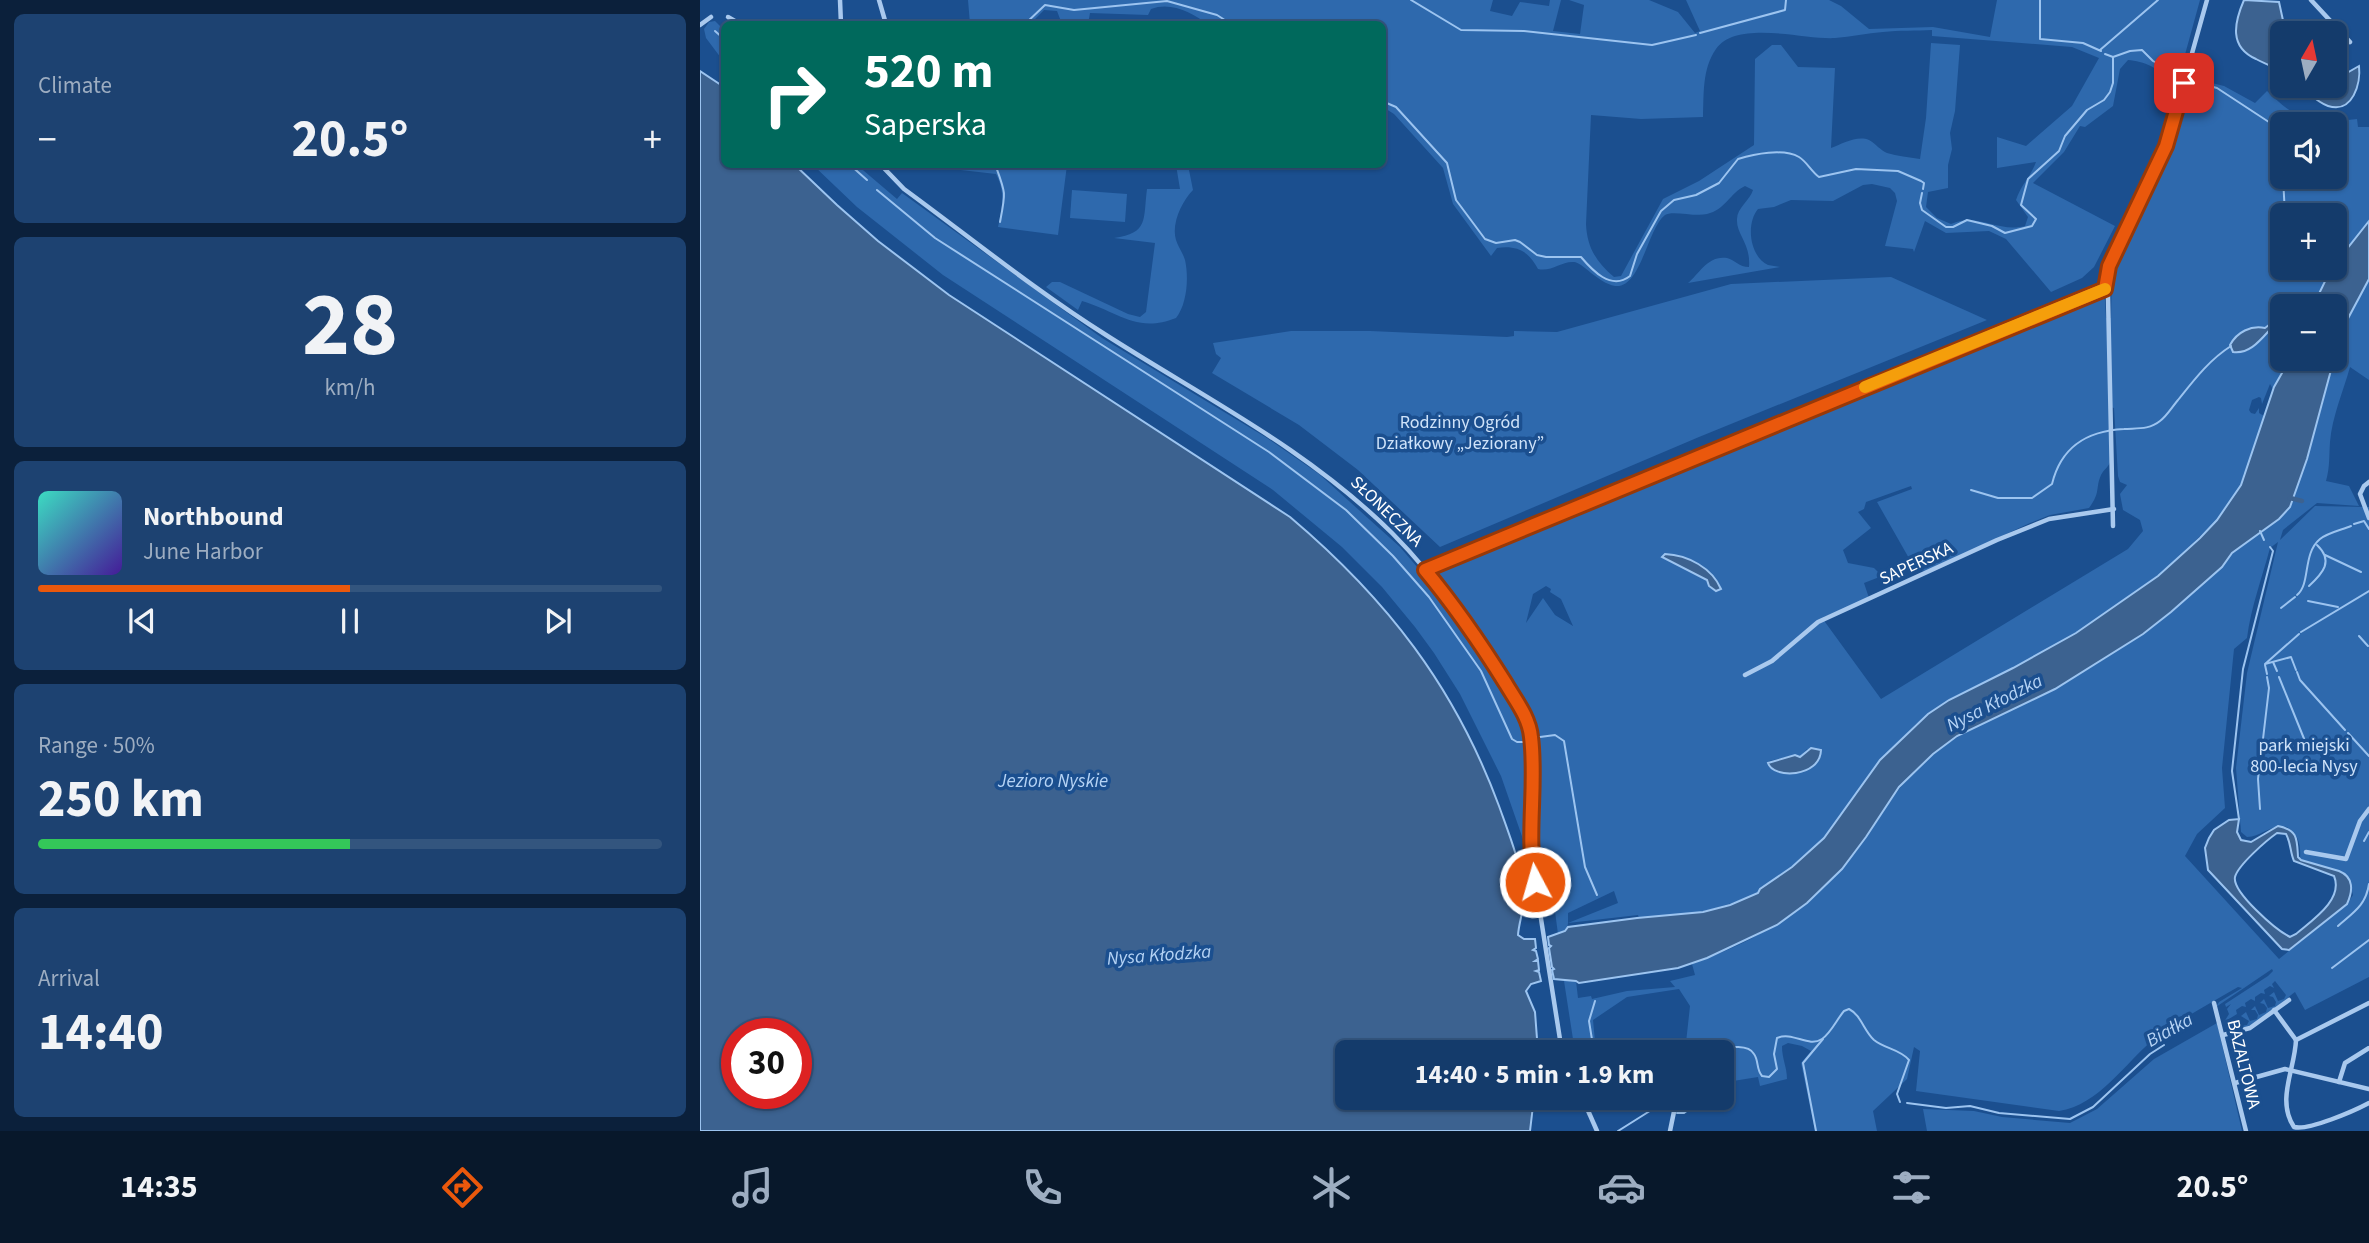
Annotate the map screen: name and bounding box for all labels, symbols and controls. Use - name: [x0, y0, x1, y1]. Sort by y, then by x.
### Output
- north arrow: [2270, 21, 2347, 98]
- map controls: [2270, 21, 2347, 371]
- text: 520 m: [864, 37, 993, 107]
- icon: right: [749, 49, 840, 140]
- pin: [2154, 53, 2214, 113]
- icon: arrive: [2165, 64, 2203, 102]
- text: Climate: [38, 69, 112, 102]
- text: Saperska: [864, 102, 987, 148]
- text: 20.5°: [292, 103, 408, 177]
- button: sound: [2270, 112, 2347, 189]
- text: −: [38, 113, 57, 167]
- text: +: [643, 113, 662, 167]
- button: +: [2270, 203, 2347, 280]
- text: 28: [302, 261, 398, 390]
- button: −: [2270, 294, 2347, 371]
- text: km/h: [324, 371, 376, 404]
- park label: Rodzinny Ogród Działkowy „Jeziorany”: [1376, 410, 1544, 456]
- street label: SŁONECZNA: [1345, 470, 1429, 553]
- text: Northbound: [143, 498, 284, 535]
- text: June Harbor: [143, 535, 263, 568]
- street label: SAPERSKA: [1875, 535, 1957, 591]
- icon: previous: [123, 602, 161, 640]
- icon: pause: [331, 602, 369, 640]
- icon: next: [539, 602, 577, 640]
- water label: Nysa Kłodzka: [1942, 668, 2047, 739]
- text: Range · 50%: [38, 729, 155, 762]
- park label: park miejski 800-lecia Nysy: [2250, 733, 2358, 779]
- text: 250 km: [38, 763, 204, 837]
- water label: Jezioro Nyskie: [997, 768, 1108, 795]
- position arrow: [1498, 845, 1572, 919]
- water label: Nysa Kłodzka: [1106, 938, 1212, 973]
- text: Arrival: [38, 962, 100, 995]
- text: 14:40: [38, 996, 163, 1070]
- water label: Białka: [2141, 1006, 2198, 1054]
- street label: BAZALTOWA: [2220, 1017, 2267, 1112]
- speed limit sign: 30: [721, 1018, 812, 1109]
- text: 14:40 · 5 min · 1.9 km: [1415, 1056, 1654, 1093]
- icon: directions: [438, 1163, 487, 1212]
- icon: music: [728, 1163, 777, 1212]
- icon: phone: [1018, 1163, 1067, 1212]
- icon: climate: [1307, 1163, 1356, 1212]
- icon: car: [1597, 1163, 1646, 1212]
- icon: filters: [1887, 1163, 1936, 1212]
- text: 14:35: [120, 1164, 198, 1210]
- text: 20.5°: [2177, 1164, 2249, 1210]

